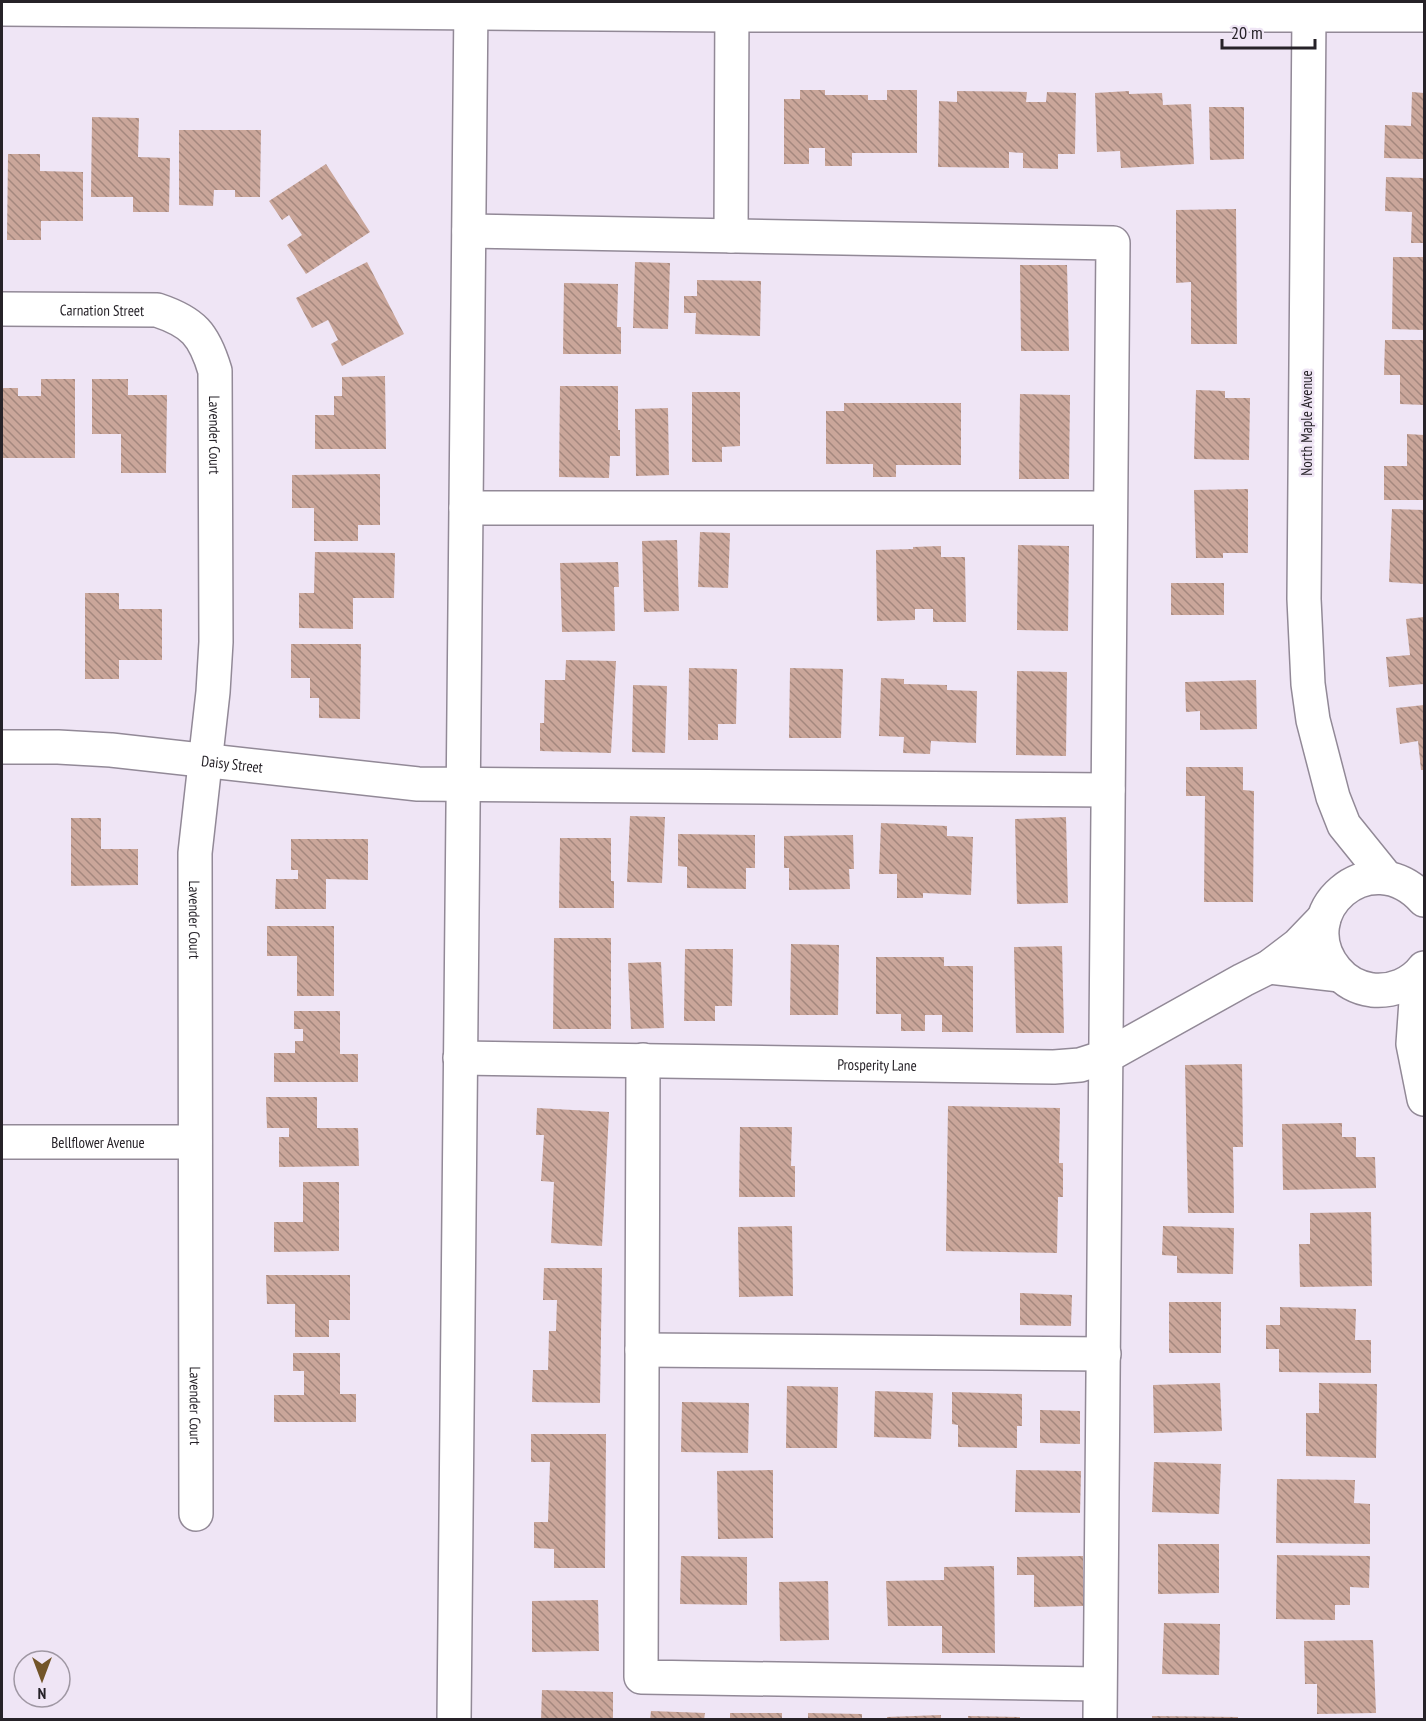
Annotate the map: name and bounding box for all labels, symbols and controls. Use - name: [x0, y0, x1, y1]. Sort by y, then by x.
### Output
- scale bar: [1222, 12, 1315, 50]
- text: 20 m: [1231, 21, 1263, 44]
- street label: Carnation Street: [60, 300, 144, 319]
- street label: North Maple Avenue: [1297, 370, 1316, 476]
- street label: Lavender Court: [206, 396, 225, 474]
- street label: Daisy Street: [200, 751, 264, 776]
- street label: Lavender Court: [186, 880, 205, 959]
- street label: Prosperity Lane: [837, 1054, 917, 1074]
- street label: Bellflower Avenue: [51, 1133, 145, 1152]
- street label: Lavender Court: [186, 1366, 205, 1445]
- north arrow: [12, 1649, 72, 1709]
- text: N: [38, 1684, 46, 1704]

